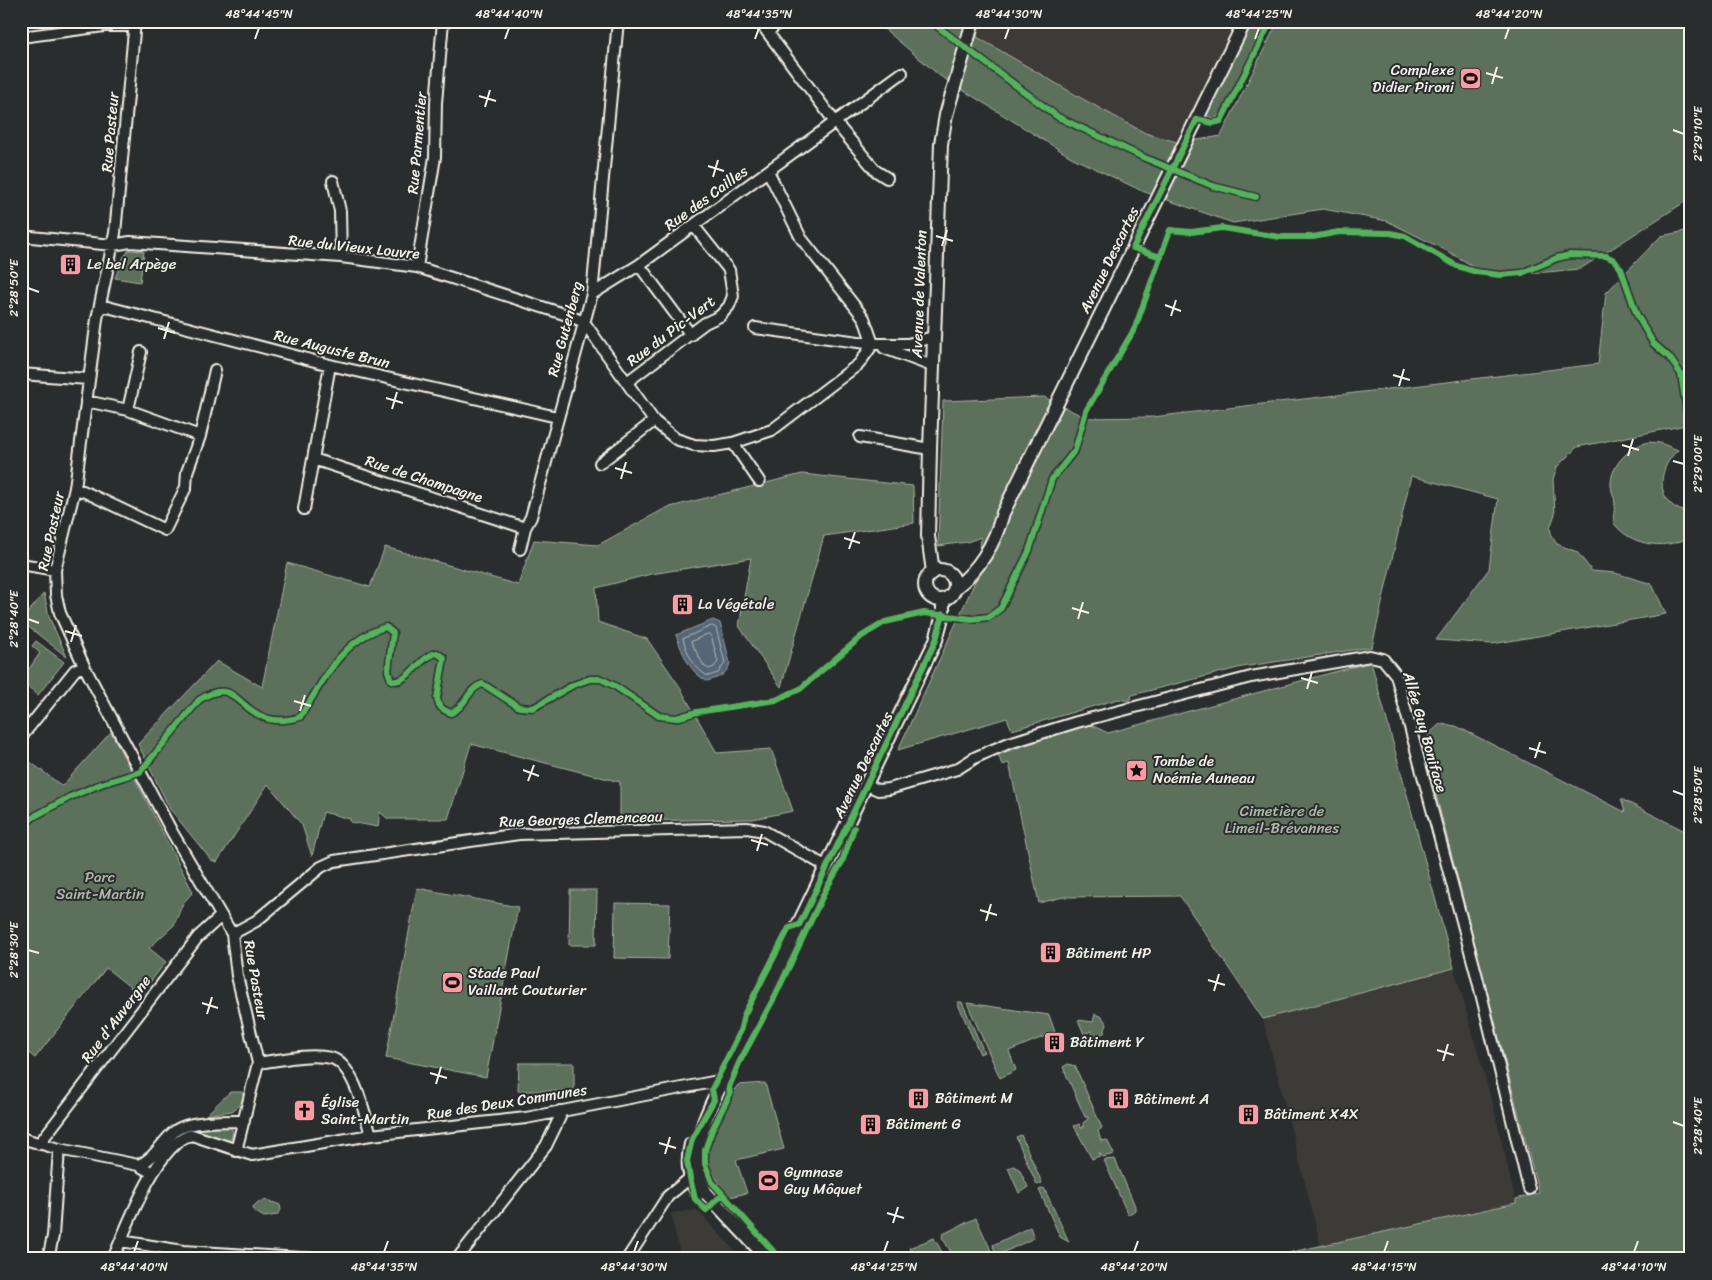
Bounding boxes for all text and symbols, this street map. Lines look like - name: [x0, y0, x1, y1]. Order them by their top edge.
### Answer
- text: 48°44'45"N: [225, 3, 293, 25]
- text: 48°44'40"N: [475, 3, 544, 25]
- text: 48°44'35"N: [726, 3, 793, 25]
- text: 48°44'30"N: [976, 3, 1043, 25]
- text: 48°44'25"N: [1226, 3, 1293, 25]
- text: 48°44'20"N: [1475, 3, 1543, 25]
- place label: Complexe Didier Pironi: [1372, 57, 1455, 100]
- sports icon: Complexe Didier Pironi: [1458, 67, 1482, 91]
- street label: Rue Pasteur: [94, 90, 127, 173]
- street label: Rue Parmentier: [400, 90, 434, 195]
- text: 2°29'10"E: [1687, 105, 1709, 162]
- street label: Rue des Cailles: [659, 159, 754, 237]
- street label: Avenue Descartes: [1071, 202, 1146, 319]
- street label: Rue du Vieux Louvre: [287, 227, 421, 267]
- street label: Avenue de Valenton: [904, 230, 934, 359]
- place label: Le bel Arpège: [87, 251, 177, 277]
- building icon: Le bel Arpège: [59, 252, 83, 276]
- text: 2°28'50"E: [3, 258, 25, 317]
- street label: Rue Gutenberg: [540, 278, 590, 380]
- street label: Rue du Pic-Vert: [621, 289, 721, 373]
- street label: Rue Auguste Brun: [271, 322, 393, 376]
- text: 2°29'00"E: [1687, 434, 1709, 493]
- street label: Rue de Champagne: [362, 448, 486, 510]
- street label: Rue Pasteur: [30, 488, 72, 573]
- text: 2°28'40"E: [3, 589, 25, 648]
- place label: La Végétale: [698, 591, 775, 617]
- building icon: La Végétale: [670, 592, 694, 616]
- street label: Allée Guy Boniface: [1395, 668, 1455, 796]
- street label: Avenue Descartes: [825, 707, 900, 824]
- place label: Tombe de Noémie Auneau: [1153, 748, 1255, 791]
- place icon: Tombe de Noémie Auneau: [1125, 758, 1149, 782]
- text: 2°28'50"E: [1687, 765, 1709, 824]
- park label: Cimetière de Limeil-Brévannes: [1225, 798, 1339, 841]
- street label: Rue Georges Clemenceau: [499, 803, 663, 835]
- park label: Parc Saint-Martin: [56, 864, 144, 907]
- text: 2°28'30"E: [3, 920, 25, 978]
- street label: Rue Pasteur: [236, 938, 276, 1023]
- place label: Bâtiment HP: [1066, 940, 1151, 966]
- building icon: Bâtiment HP: [1038, 941, 1062, 965]
- place label: Stade Paul Vaillant Couturier: [468, 960, 587, 1003]
- street label: Rue d'Auvergne: [74, 969, 158, 1069]
- sports icon: Stade Paul Vaillant Couturier: [440, 970, 464, 994]
- place label: Bâtiment Y: [1070, 1029, 1146, 1055]
- building icon: Bâtiment Y: [1042, 1030, 1066, 1054]
- street label: Rue des Deux Communes: [425, 1077, 589, 1127]
- place label: Bâtiment M: [935, 1085, 1014, 1111]
- building icon: Bâtiment M: [907, 1086, 931, 1110]
- place label: Bâtiment A: [1134, 1086, 1209, 1112]
- building icon: Bâtiment A: [1106, 1087, 1130, 1111]
- place label: Église Saint-Martin: [321, 1089, 409, 1132]
- text: 2°28'40"E: [1687, 1096, 1709, 1155]
- church icon: Église Saint-Martin: [293, 1099, 317, 1123]
- place label: Bâtiment X4X: [1264, 1101, 1359, 1127]
- building icon: Bâtiment X4X: [1236, 1102, 1260, 1126]
- place label: Bâtiment G: [886, 1111, 962, 1137]
- building icon: Bâtiment G: [858, 1112, 882, 1136]
- place label: Gymnase Guy Môquet: [784, 1159, 863, 1202]
- sports icon: Gymnase Guy Môquet: [756, 1169, 780, 1193]
- text: 48°44'40"N: [100, 1256, 169, 1278]
- text: 48°44'35"N: [351, 1256, 418, 1278]
- text: 48°44'30"N: [601, 1256, 668, 1278]
- text: 48°44'25"N: [851, 1256, 918, 1278]
- text: 48°44'20"N: [1100, 1256, 1168, 1278]
- text: 48°44'15"N: [1351, 1256, 1417, 1278]
- text: 48°44'10"N: [1601, 1256, 1667, 1278]

